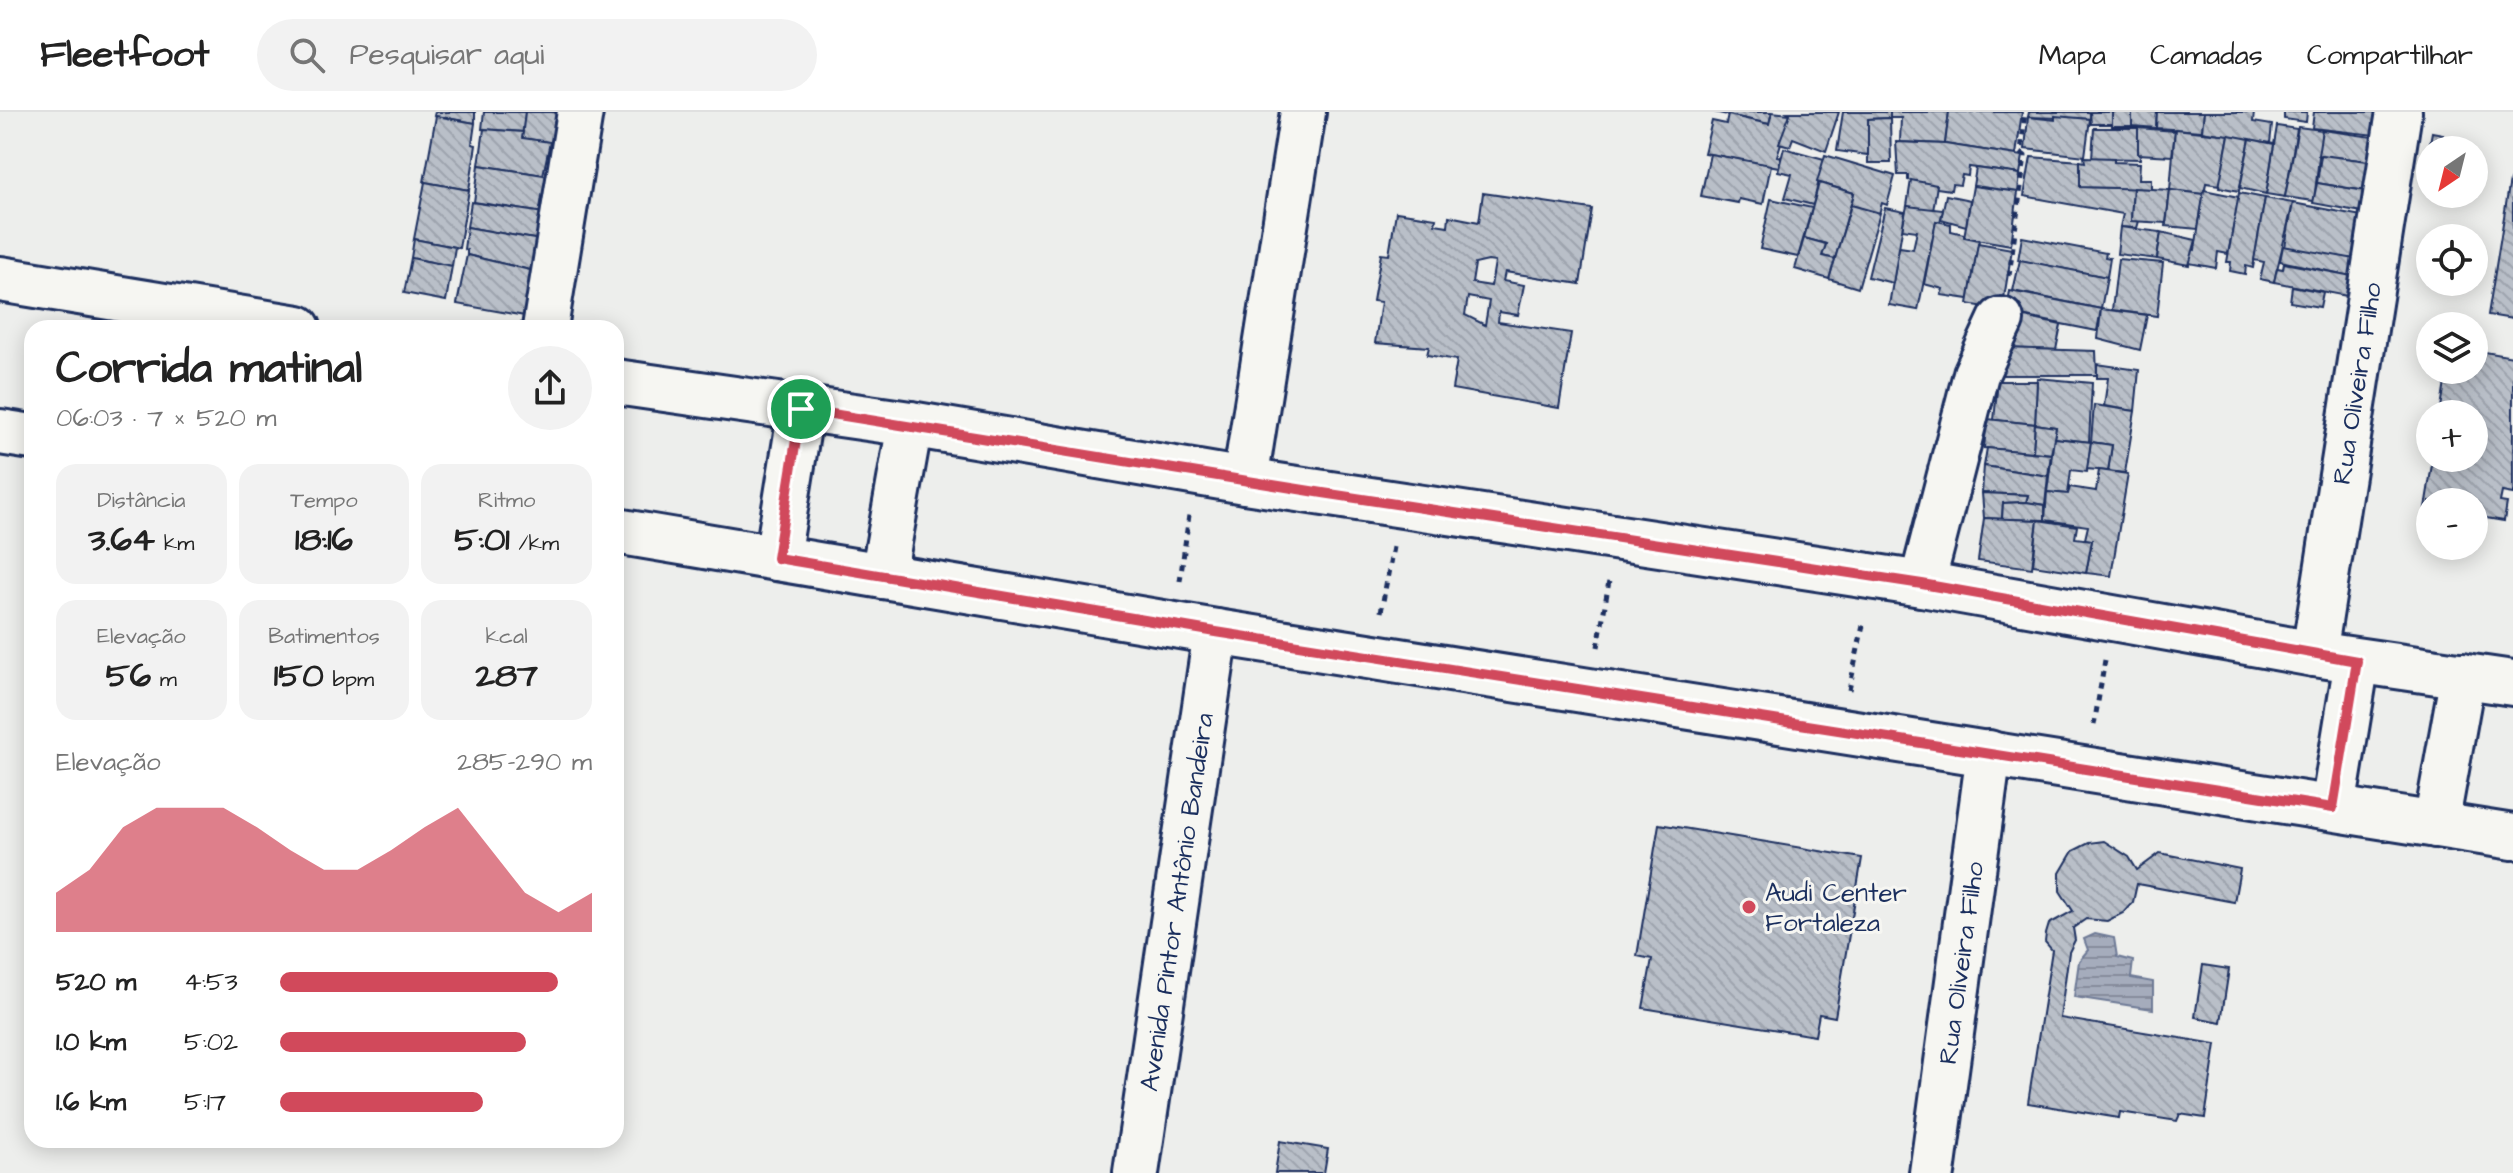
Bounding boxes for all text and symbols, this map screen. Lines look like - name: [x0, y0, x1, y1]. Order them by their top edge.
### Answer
- search box: [257, 19, 817, 91]
- text: Fleetfoot: [40, 29, 209, 81]
- icon: search: [285, 33, 329, 77]
- text: Pesquisar aqui: [349, 34, 544, 76]
- text: Mapa: [2039, 36, 2106, 75]
- text: Camadas: [2150, 36, 2263, 75]
- text: Compartilhar: [2307, 36, 2473, 75]
- north arrow: [2416, 136, 2488, 208]
- map controls: [2416, 136, 2488, 560]
- button: locate: [2416, 224, 2488, 296]
- street label: Rua Oliveira Filho: [2324, 280, 2391, 487]
- button: layers: [2416, 312, 2488, 384]
- text: Corrida matinal: [56, 339, 362, 400]
- button: share: [508, 346, 592, 430]
- pin: [767, 375, 835, 443]
- icon: arrive: [779, 387, 823, 431]
- text: 06:03 · 7 × 520 m: [56, 400, 277, 436]
- button: +: [2416, 400, 2488, 472]
- text: Distância: [97, 485, 185, 516]
- text: Tempo: [290, 485, 358, 516]
- text: Ritmo: [478, 485, 535, 516]
- button: −: [2416, 488, 2488, 560]
- text: 3.64: [88, 516, 155, 564]
- text: 18:16: [295, 516, 353, 564]
- text: 5:01: [454, 516, 510, 564]
- text: km: [155, 528, 194, 559]
- text: /km: [510, 528, 559, 559]
- text: Elevação: [97, 621, 186, 652]
- text: Batimentos: [268, 621, 380, 652]
- text: kcal: [486, 621, 528, 652]
- text: 56: [106, 652, 151, 700]
- text: 150: [274, 652, 324, 700]
- text: 287: [475, 652, 538, 700]
- text: m: [151, 664, 177, 695]
- text: bpm: [324, 664, 374, 695]
- street label: Avenida Pintor Antônio Bandeira: [1131, 710, 1223, 1094]
- text: Elevação: [56, 744, 161, 780]
- text: 285–290 m: [457, 744, 592, 780]
- street label: Rua Oliveira Filho: [1930, 859, 1993, 1067]
- place label: Audi Center Fortaleza: [1765, 875, 1907, 941]
- marker: Audi Center Fortaleza: [1740, 898, 1758, 916]
- text: 520 m: [56, 964, 136, 1000]
- text: 4:53: [184, 964, 238, 1000]
- text: 1.0 km: [56, 1024, 126, 1060]
- text: 5:02: [184, 1024, 238, 1060]
- text: 1.6 km: [56, 1084, 126, 1120]
- text: 5:17: [184, 1084, 226, 1120]

